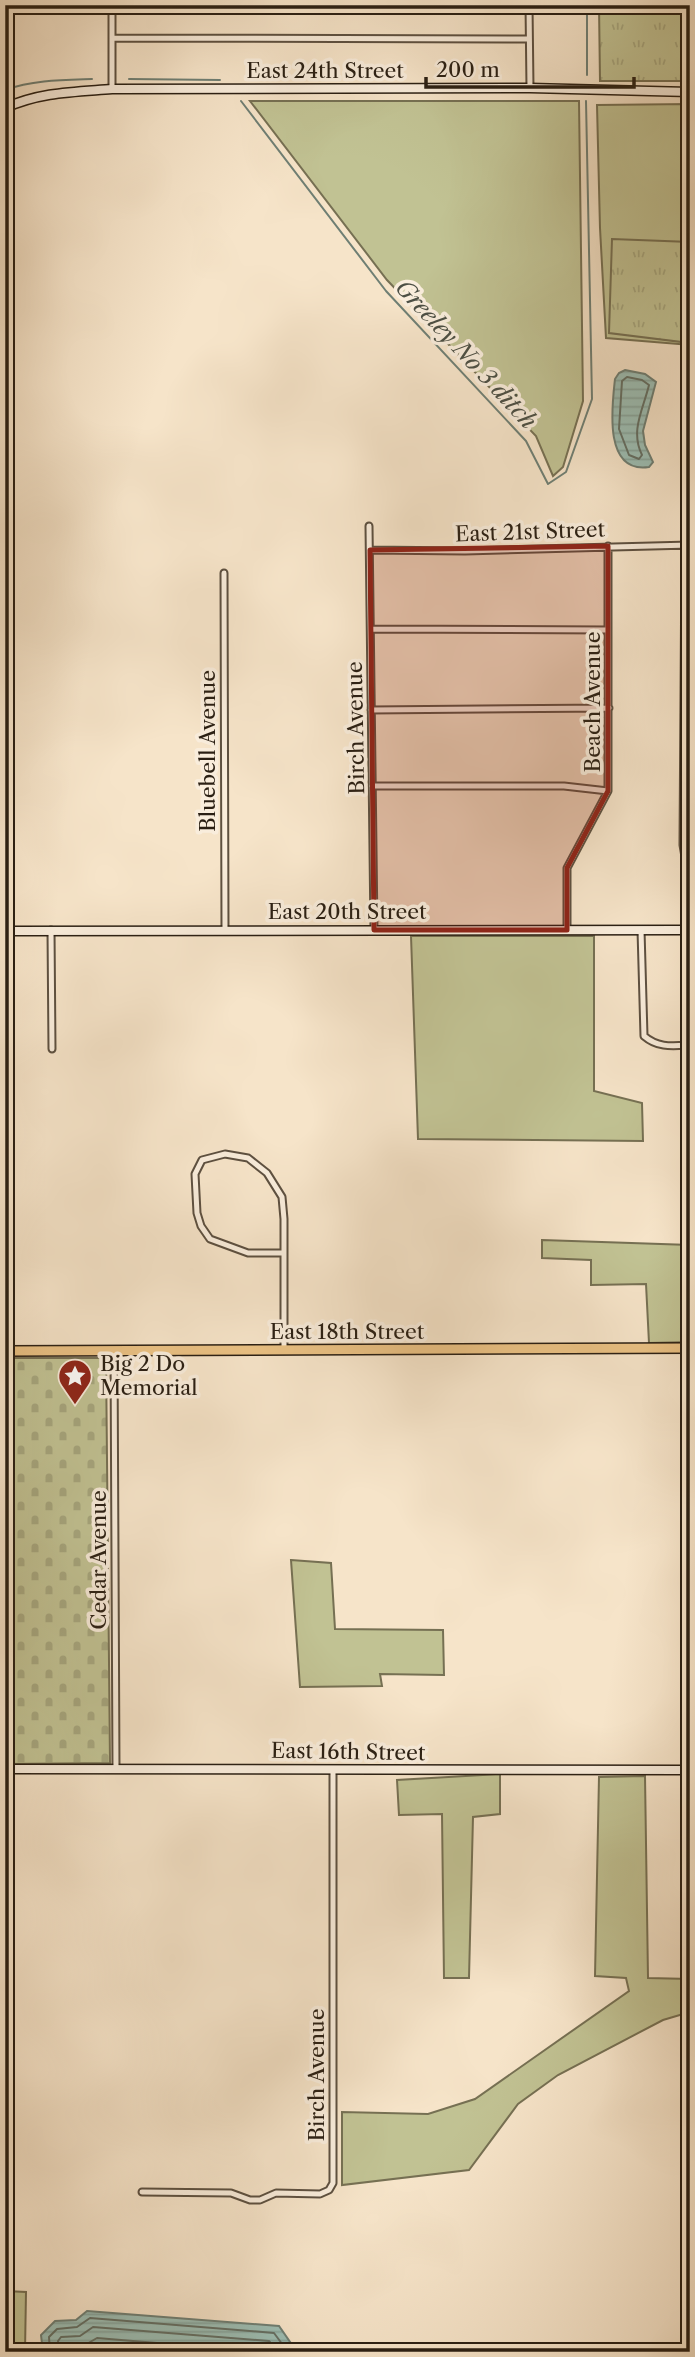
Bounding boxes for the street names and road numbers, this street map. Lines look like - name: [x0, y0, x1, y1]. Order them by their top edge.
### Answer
- street label: East 24th Street: [246, 58, 404, 83]
- street label: East 21st Street: [455, 516, 606, 547]
- street label: Beach Avenue: [580, 631, 605, 773]
- street label: Birch Avenue: [342, 661, 369, 795]
- street label: Bluebell Avenue: [195, 670, 220, 832]
- street label: East 20th Street: [268, 899, 427, 924]
- street label: East 18th Street: [270, 1319, 425, 1344]
- street label: Cedar Avenue: [86, 1490, 111, 1630]
- street label: East 16th Street: [271, 1738, 426, 1765]
- street label: Birch Avenue: [304, 2008, 329, 2142]

